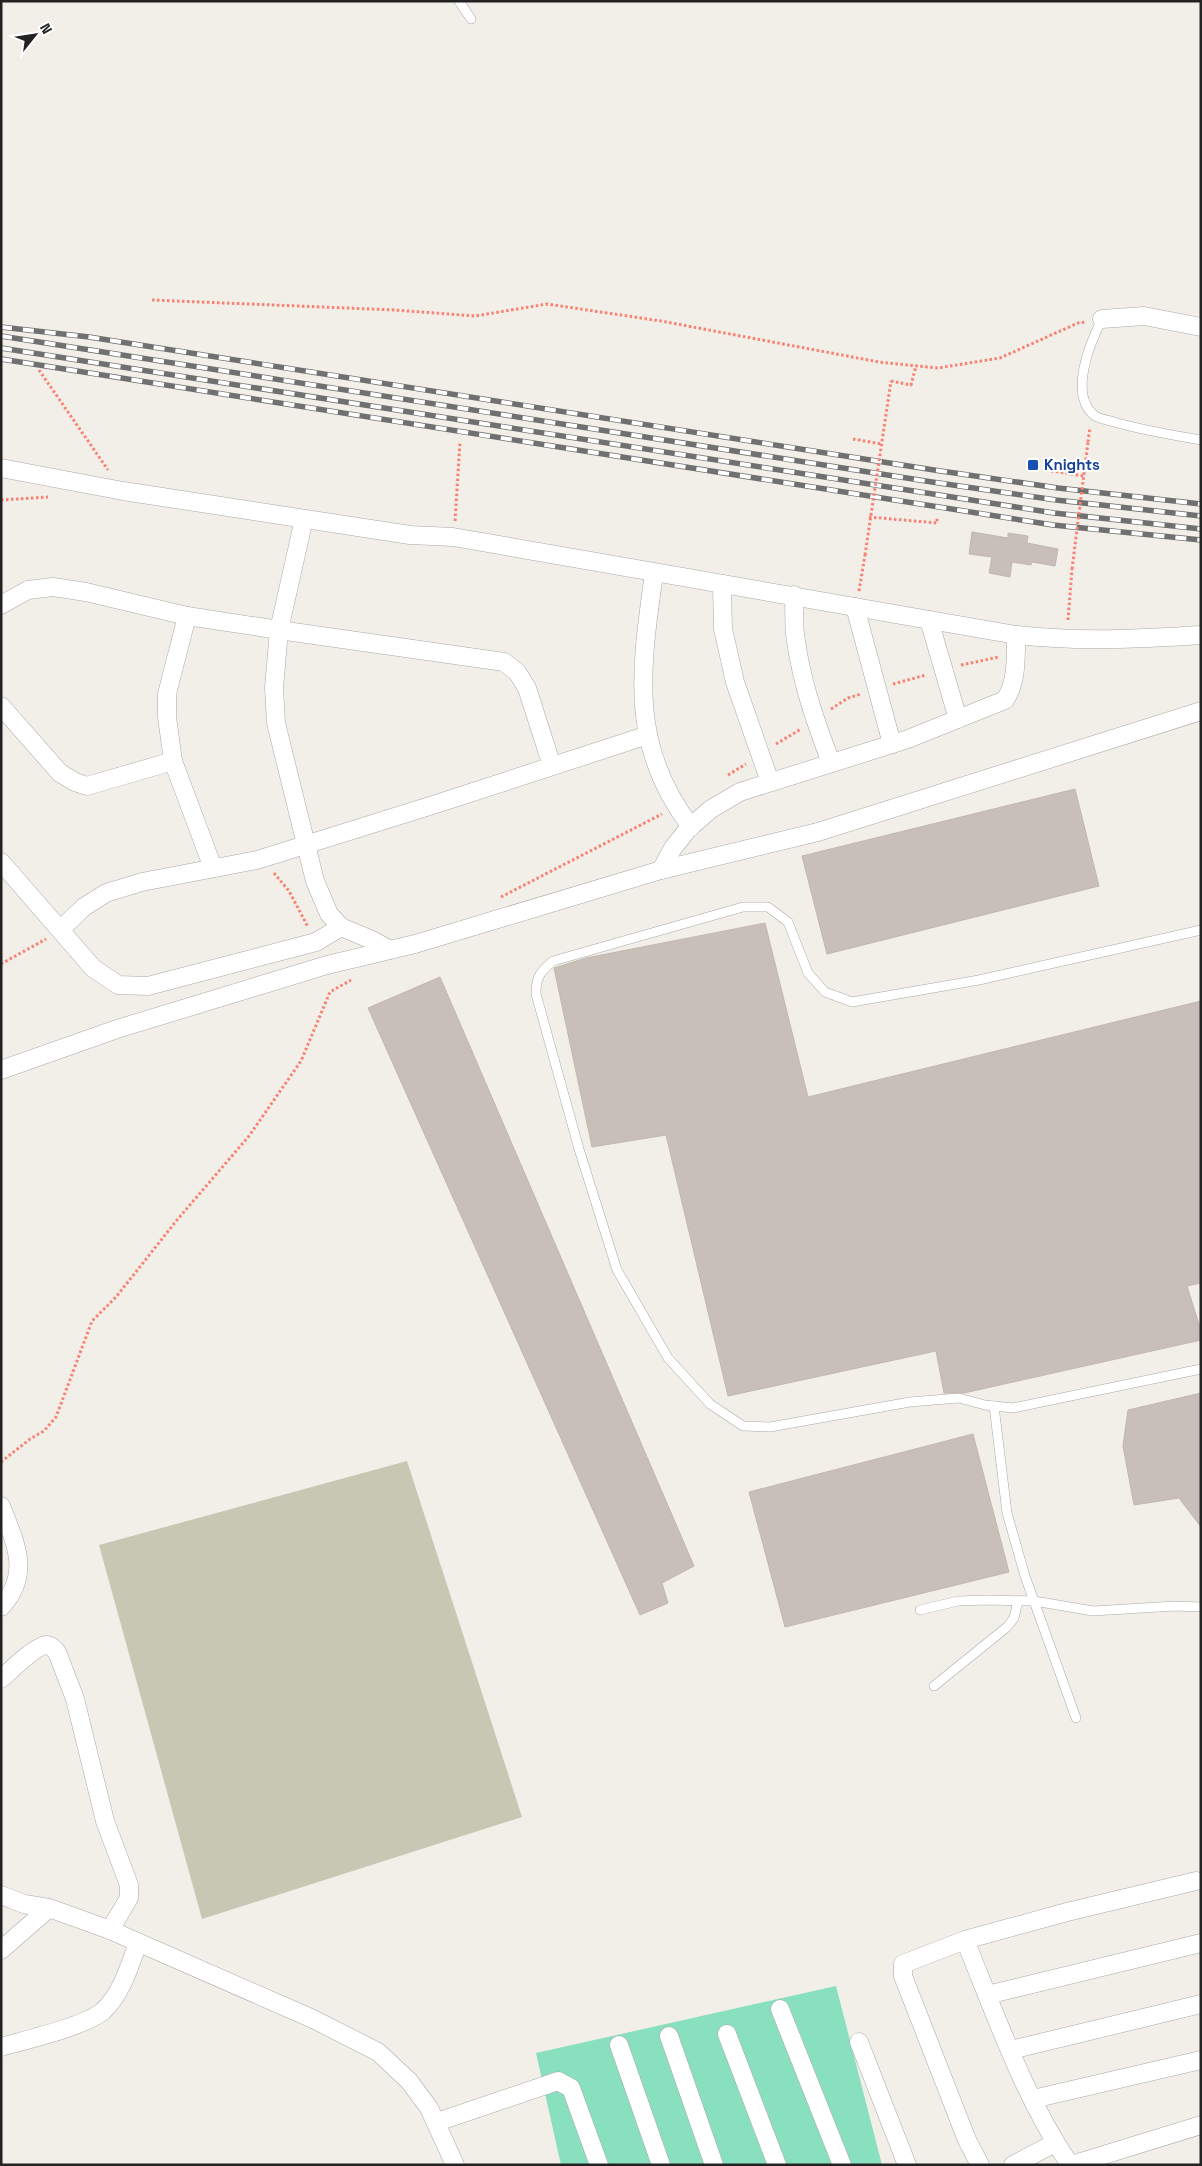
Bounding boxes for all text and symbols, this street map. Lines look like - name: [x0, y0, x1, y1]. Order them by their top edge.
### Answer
- north arrow: [10, 10, 60, 60]
- text: N: [36, 20, 56, 37]
- place label: Knights: [1044, 455, 1100, 474]
- marker: Knights: [1026, 458, 1040, 472]

